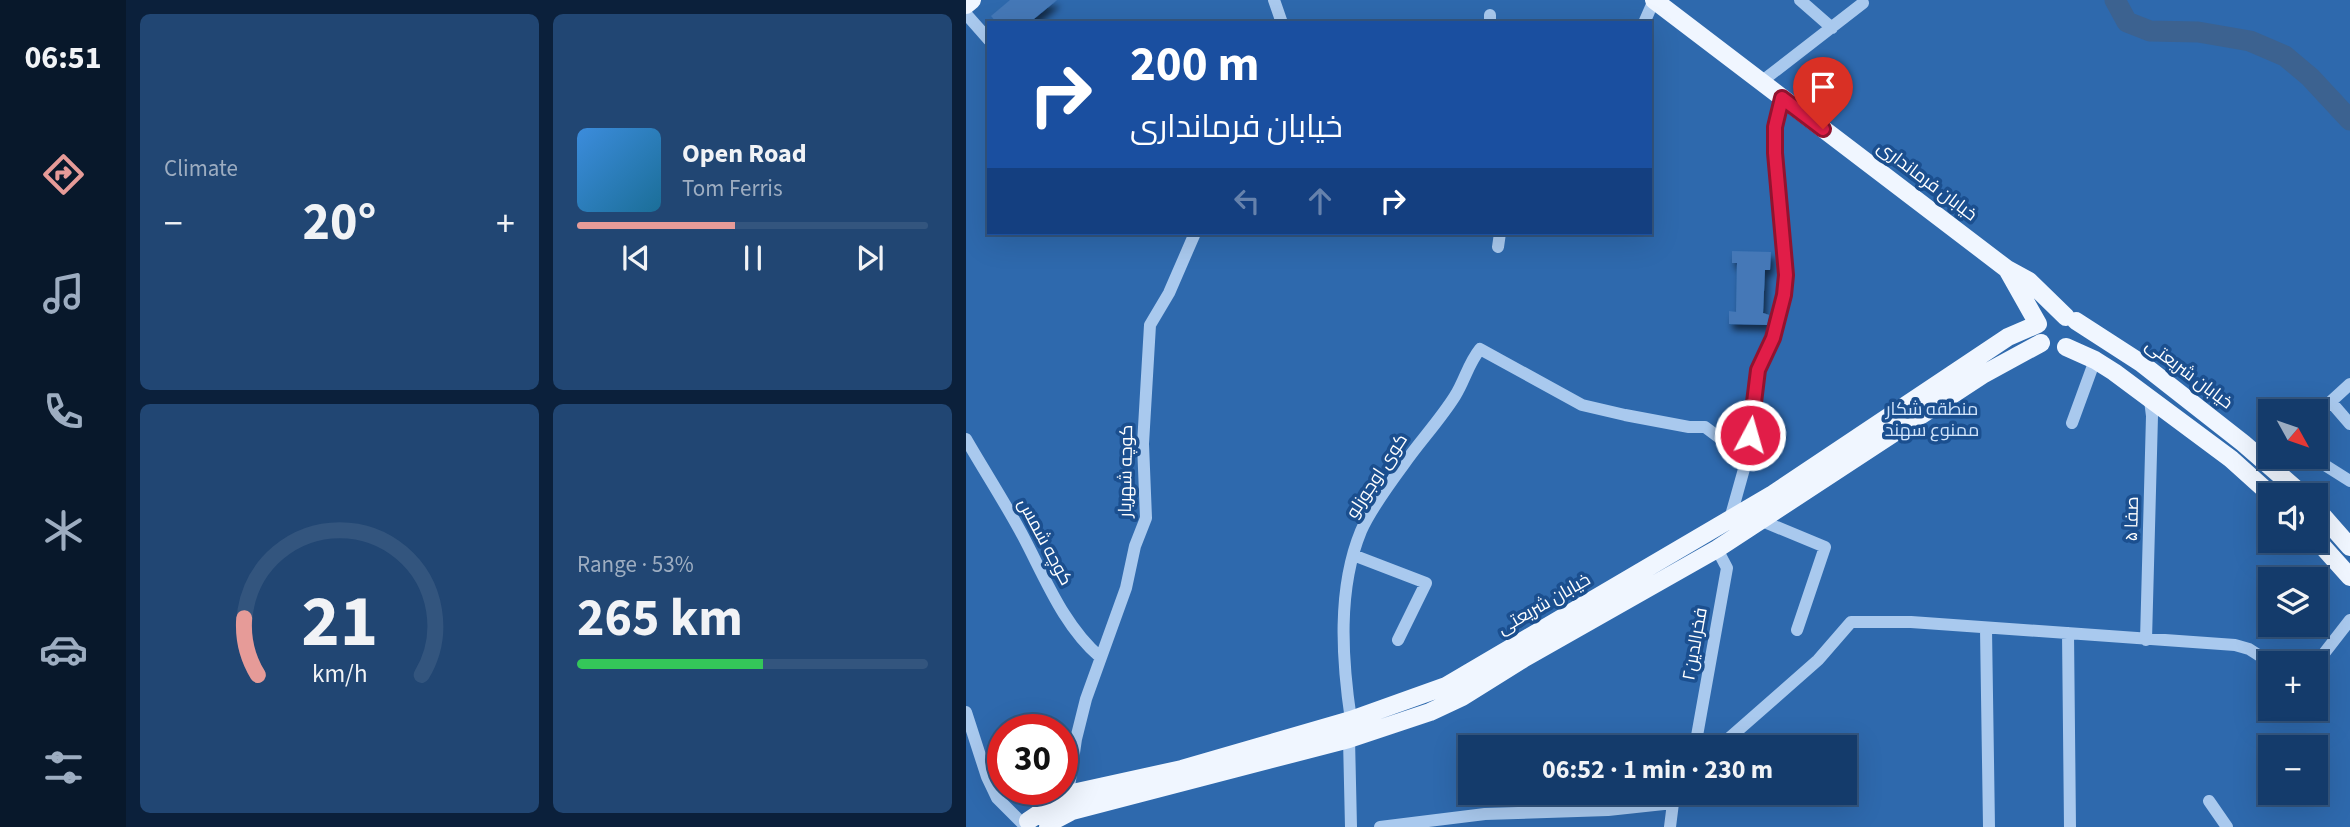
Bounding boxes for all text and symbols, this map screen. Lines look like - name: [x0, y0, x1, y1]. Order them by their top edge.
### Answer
- text: 200 m: [1130, 30, 1259, 100]
- text: 06:51: [24, 35, 102, 81]
- icon: right: [1015, 49, 1106, 140]
- pin: [1793, 57, 1853, 129]
- icon: arrive: [1804, 68, 1842, 106]
- text: خیابان فرمانداری: [1130, 104, 1343, 150]
- text: Open Road: [682, 135, 807, 172]
- street label: خیابان فرمانداری: [1872, 135, 1982, 227]
- icon: directions: [39, 150, 88, 199]
- text: Climate: [164, 152, 238, 185]
- text: Tom Ferris: [682, 172, 783, 205]
- icon: left: [1228, 182, 1266, 220]
- icon: ahead: [1301, 182, 1339, 220]
- icon: right: [1374, 182, 1412, 220]
- text: 20°: [303, 186, 376, 260]
- text: −: [164, 197, 183, 251]
- text: +: [496, 197, 515, 251]
- icon: previous: [617, 239, 655, 277]
- icon: pause: [734, 239, 772, 277]
- icon: next: [851, 239, 889, 277]
- icon: music: [39, 269, 88, 318]
- street label: خیابان شریعتی: [2140, 333, 2238, 415]
- icon: phone: [39, 387, 88, 436]
- park label: منطقه شکار ممنوع سهند: [1885, 397, 1979, 443]
- position arrow: [1713, 398, 1787, 472]
- north arrow: [2258, 399, 2328, 469]
- map controls: [2258, 399, 2328, 805]
- street label: کوچه شهریار: [1113, 424, 1139, 519]
- street label: کوی اوجوزلو: [1340, 429, 1414, 523]
- button: sound: [2258, 483, 2328, 553]
- street label: کوچه شمس: [1012, 494, 1078, 590]
- street label: صفا ۵: [2119, 496, 2145, 542]
- icon: climate: [39, 506, 88, 555]
- text: Range · 53%: [577, 548, 694, 581]
- street label: خیابان شریعتی: [1493, 567, 1595, 641]
- button: layers: [2258, 567, 2328, 637]
- text: 21: [301, 570, 378, 674]
- text: 265 km: [577, 582, 743, 656]
- street label: فخرالدین۲: [1676, 606, 1714, 682]
- icon: car: [39, 625, 88, 674]
- button: +: [2258, 651, 2328, 721]
- text: km/h: [312, 655, 367, 691]
- speed limit sign: 30: [987, 714, 1078, 805]
- button: −: [2258, 735, 2328, 805]
- icon: filters: [39, 743, 88, 792]
- text: 06:52 · 1 min · 230 m: [1542, 751, 1773, 788]

